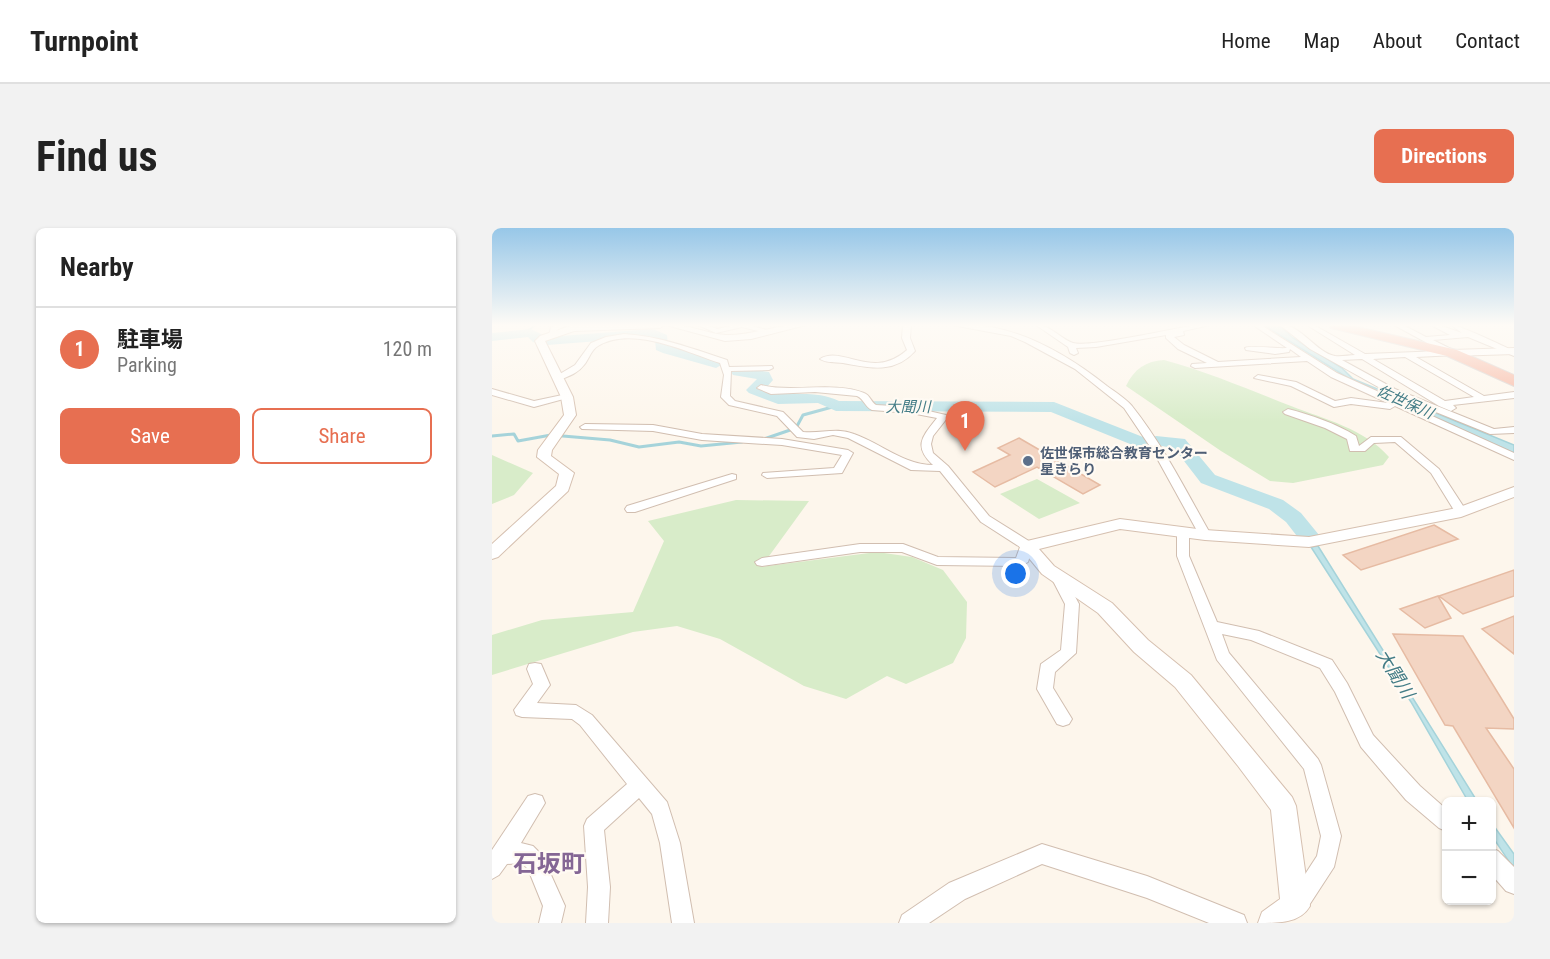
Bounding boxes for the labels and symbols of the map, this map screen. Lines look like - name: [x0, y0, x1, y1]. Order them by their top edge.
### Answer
- water label: 佐世保川: [1374, 382, 1438, 423]
- water label: 大聞川: [885, 398, 932, 416]
- pin: 1: [946, 402, 984, 451]
- place label: 佐世保市総合教育センター 星きらり: [1040, 445, 1208, 477]
- marker: 佐世保市総合教育センター 星きらり: [1021, 454, 1035, 468]
- your location: [1001, 559, 1030, 588]
- water label: 大聞川: [1372, 645, 1420, 704]
- district label: 石坂町: [513, 850, 585, 878]

